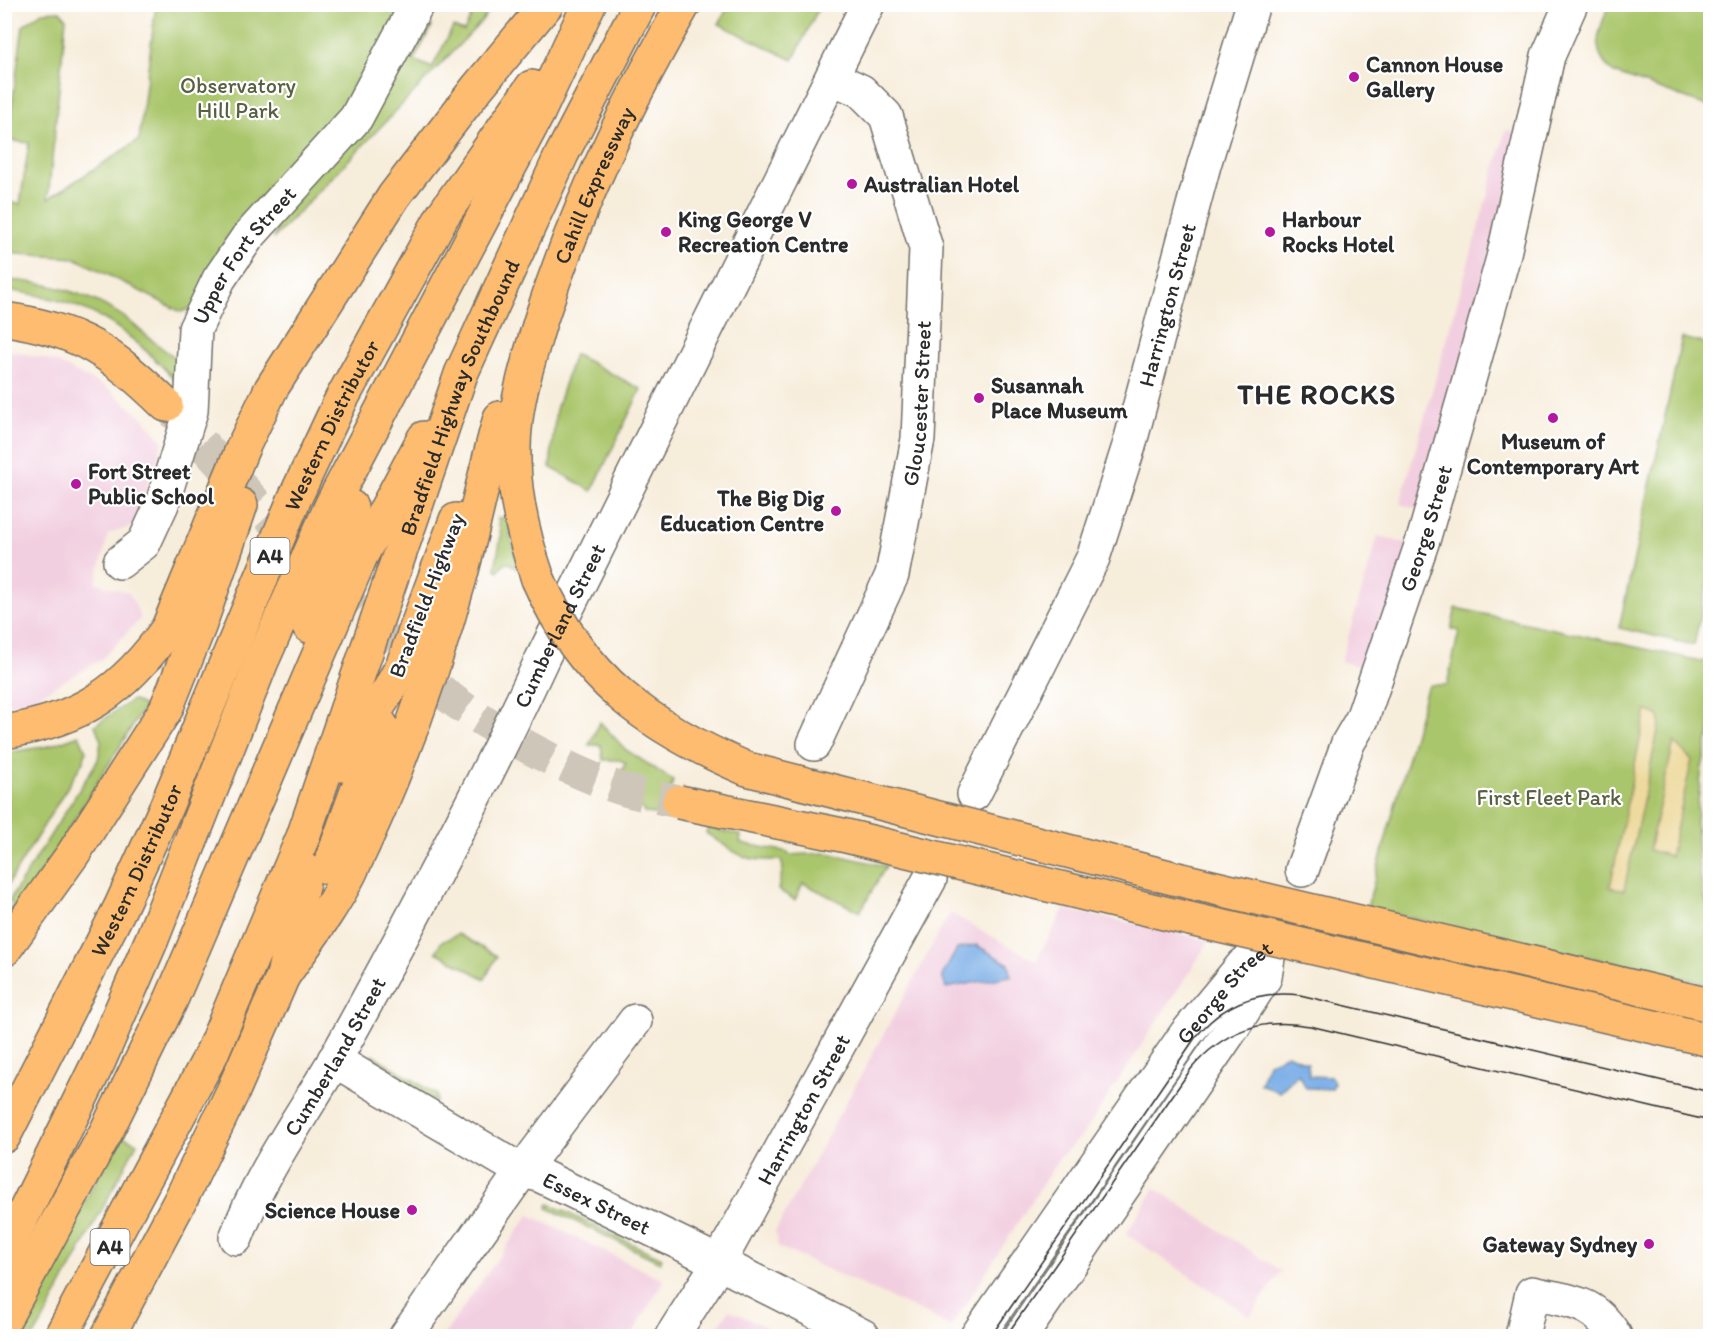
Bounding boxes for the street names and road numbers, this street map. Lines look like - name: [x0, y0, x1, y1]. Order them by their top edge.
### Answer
- street label: Cahill Expressway: [548, 102, 641, 268]
- street label: Upper Fort Street: [186, 180, 302, 329]
- street label: Harrington Street: [1132, 220, 1202, 390]
- street label: Bradfield Highway Southbound: [394, 255, 526, 539]
- street label: Gloucester Street: [896, 320, 937, 488]
- street label: Western Distributor: [278, 335, 386, 515]
- street label: George Street: [1393, 462, 1458, 595]
- street label: Bradfield Highway: [383, 508, 471, 681]
- road number: A4: [250, 538, 290, 574]
- street label: Cumberland Street: [508, 539, 611, 712]
- street label: Western Distributor: [85, 780, 188, 961]
- street label: George Street: [1170, 935, 1278, 1049]
- street label: Cumberland Street: [278, 972, 392, 1141]
- street label: Harrington Street: [751, 1029, 856, 1190]
- street label: Essex Street: [538, 1166, 655, 1241]
- road number: A4: [90, 1229, 130, 1265]

